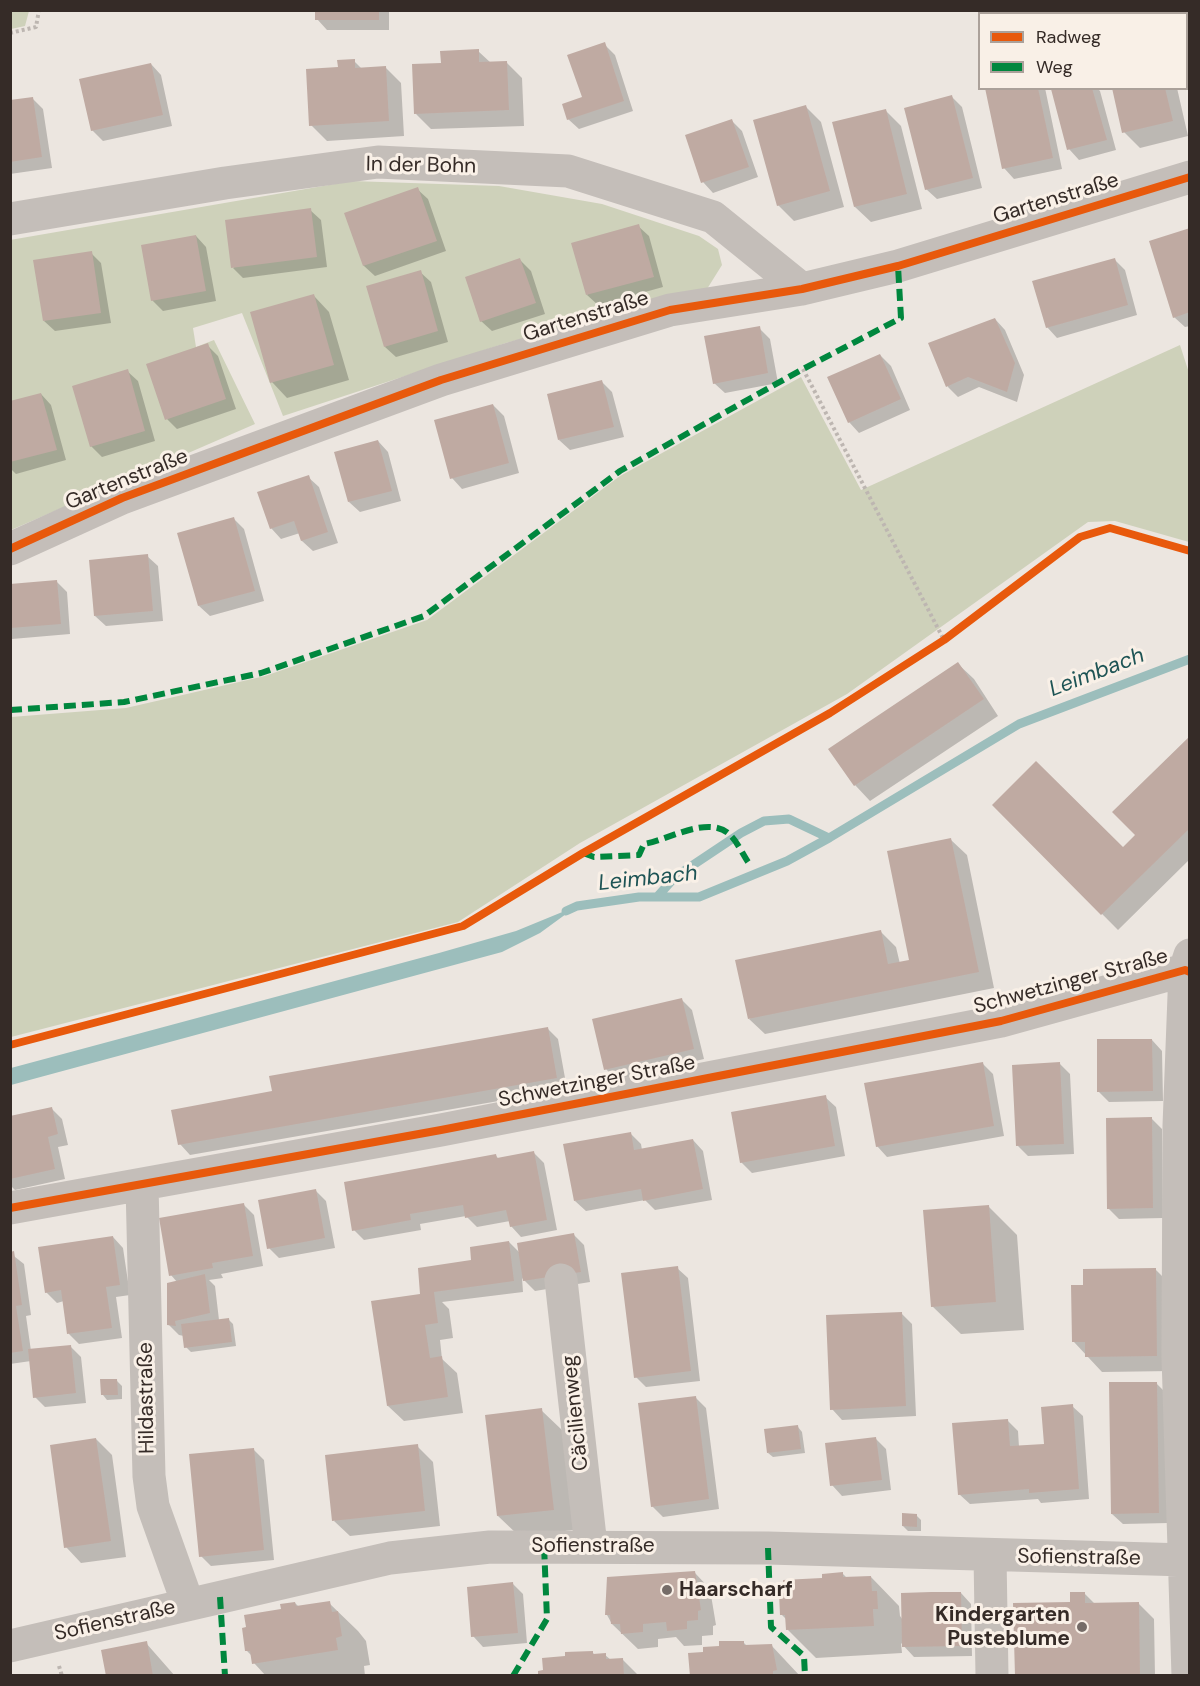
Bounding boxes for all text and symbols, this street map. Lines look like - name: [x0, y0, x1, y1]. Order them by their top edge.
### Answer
- legend: [978, 12, 1188, 90]
- text: Radweg: [1036, 25, 1101, 49]
- text: Weg: [1036, 55, 1073, 79]
- street label: In der Bohn: [366, 152, 476, 180]
- street label: Gartenstraße: [990, 168, 1122, 230]
- street label: Gartenstraße: [520, 286, 652, 348]
- street label: Gartenstraße: [62, 444, 192, 516]
- water label: Leimbach: [1046, 643, 1148, 703]
- water label: Leimbach: [597, 861, 699, 897]
- street label: Schwetzinger Straße: [971, 944, 1171, 1020]
- street label: Schwetzinger Straße: [496, 1051, 698, 1113]
- street label: Hildastraße: [133, 1342, 161, 1454]
- street label: Cäcilienweg: [557, 1354, 595, 1472]
- street label: Sofienstraße: [531, 1533, 655, 1559]
- street label: Sofienstraße: [1017, 1544, 1141, 1572]
- place label: Haarscharf: [679, 1577, 793, 1603]
- marker: Haarscharf: [660, 1583, 674, 1597]
- street label: Sofienstraße: [52, 1595, 178, 1647]
- place label: Kindergarten Pusteblume: [935, 1602, 1070, 1652]
- marker: Kindergarten Pusteblume: [1075, 1620, 1089, 1634]

